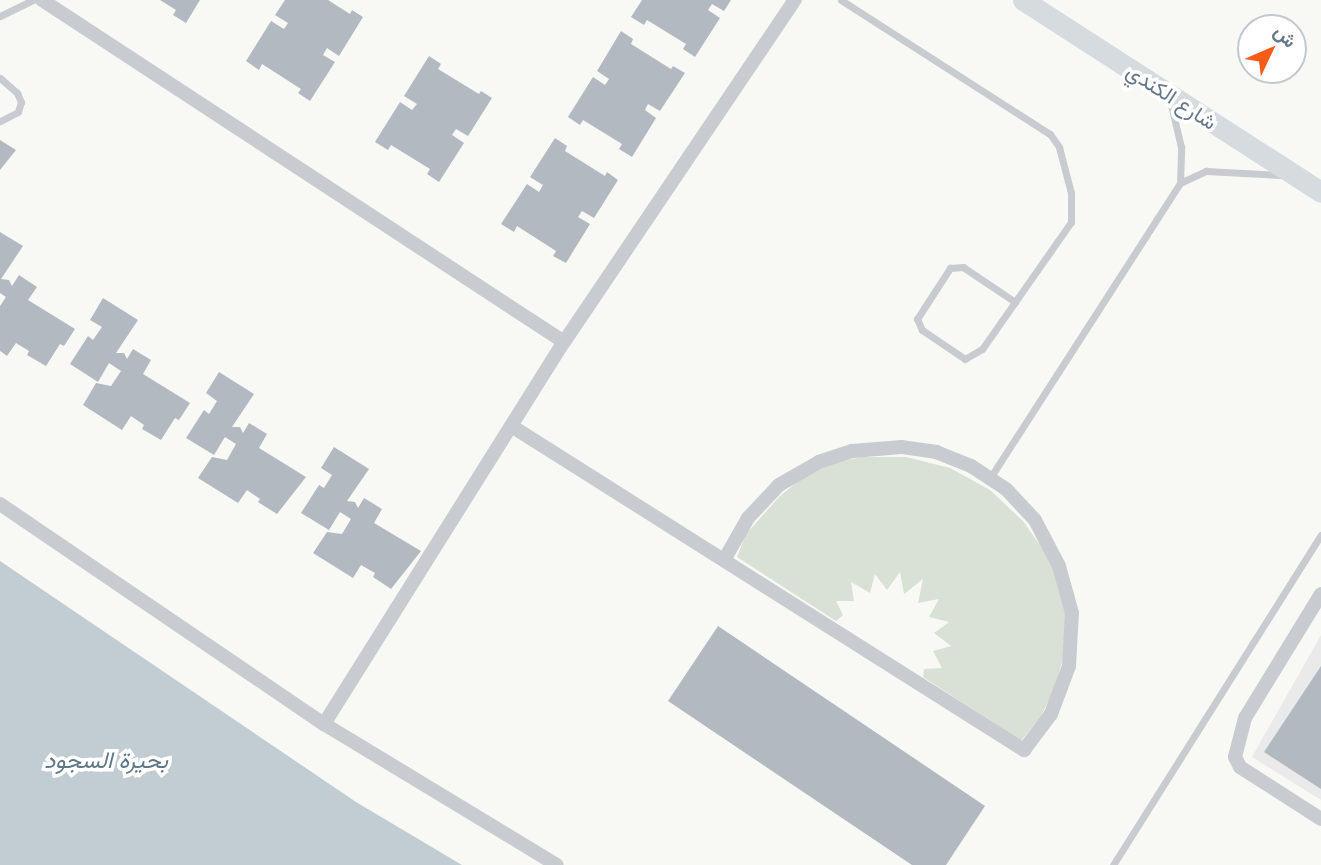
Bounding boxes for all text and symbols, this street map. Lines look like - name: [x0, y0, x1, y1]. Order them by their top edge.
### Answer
- north arrow: [1237, 14, 1307, 84]
- text: ش: [1268, 19, 1303, 53]
- street label: شارع الكندي: [1122, 58, 1222, 134]
- water label: بحيرة السجود: [44, 745, 168, 773]

